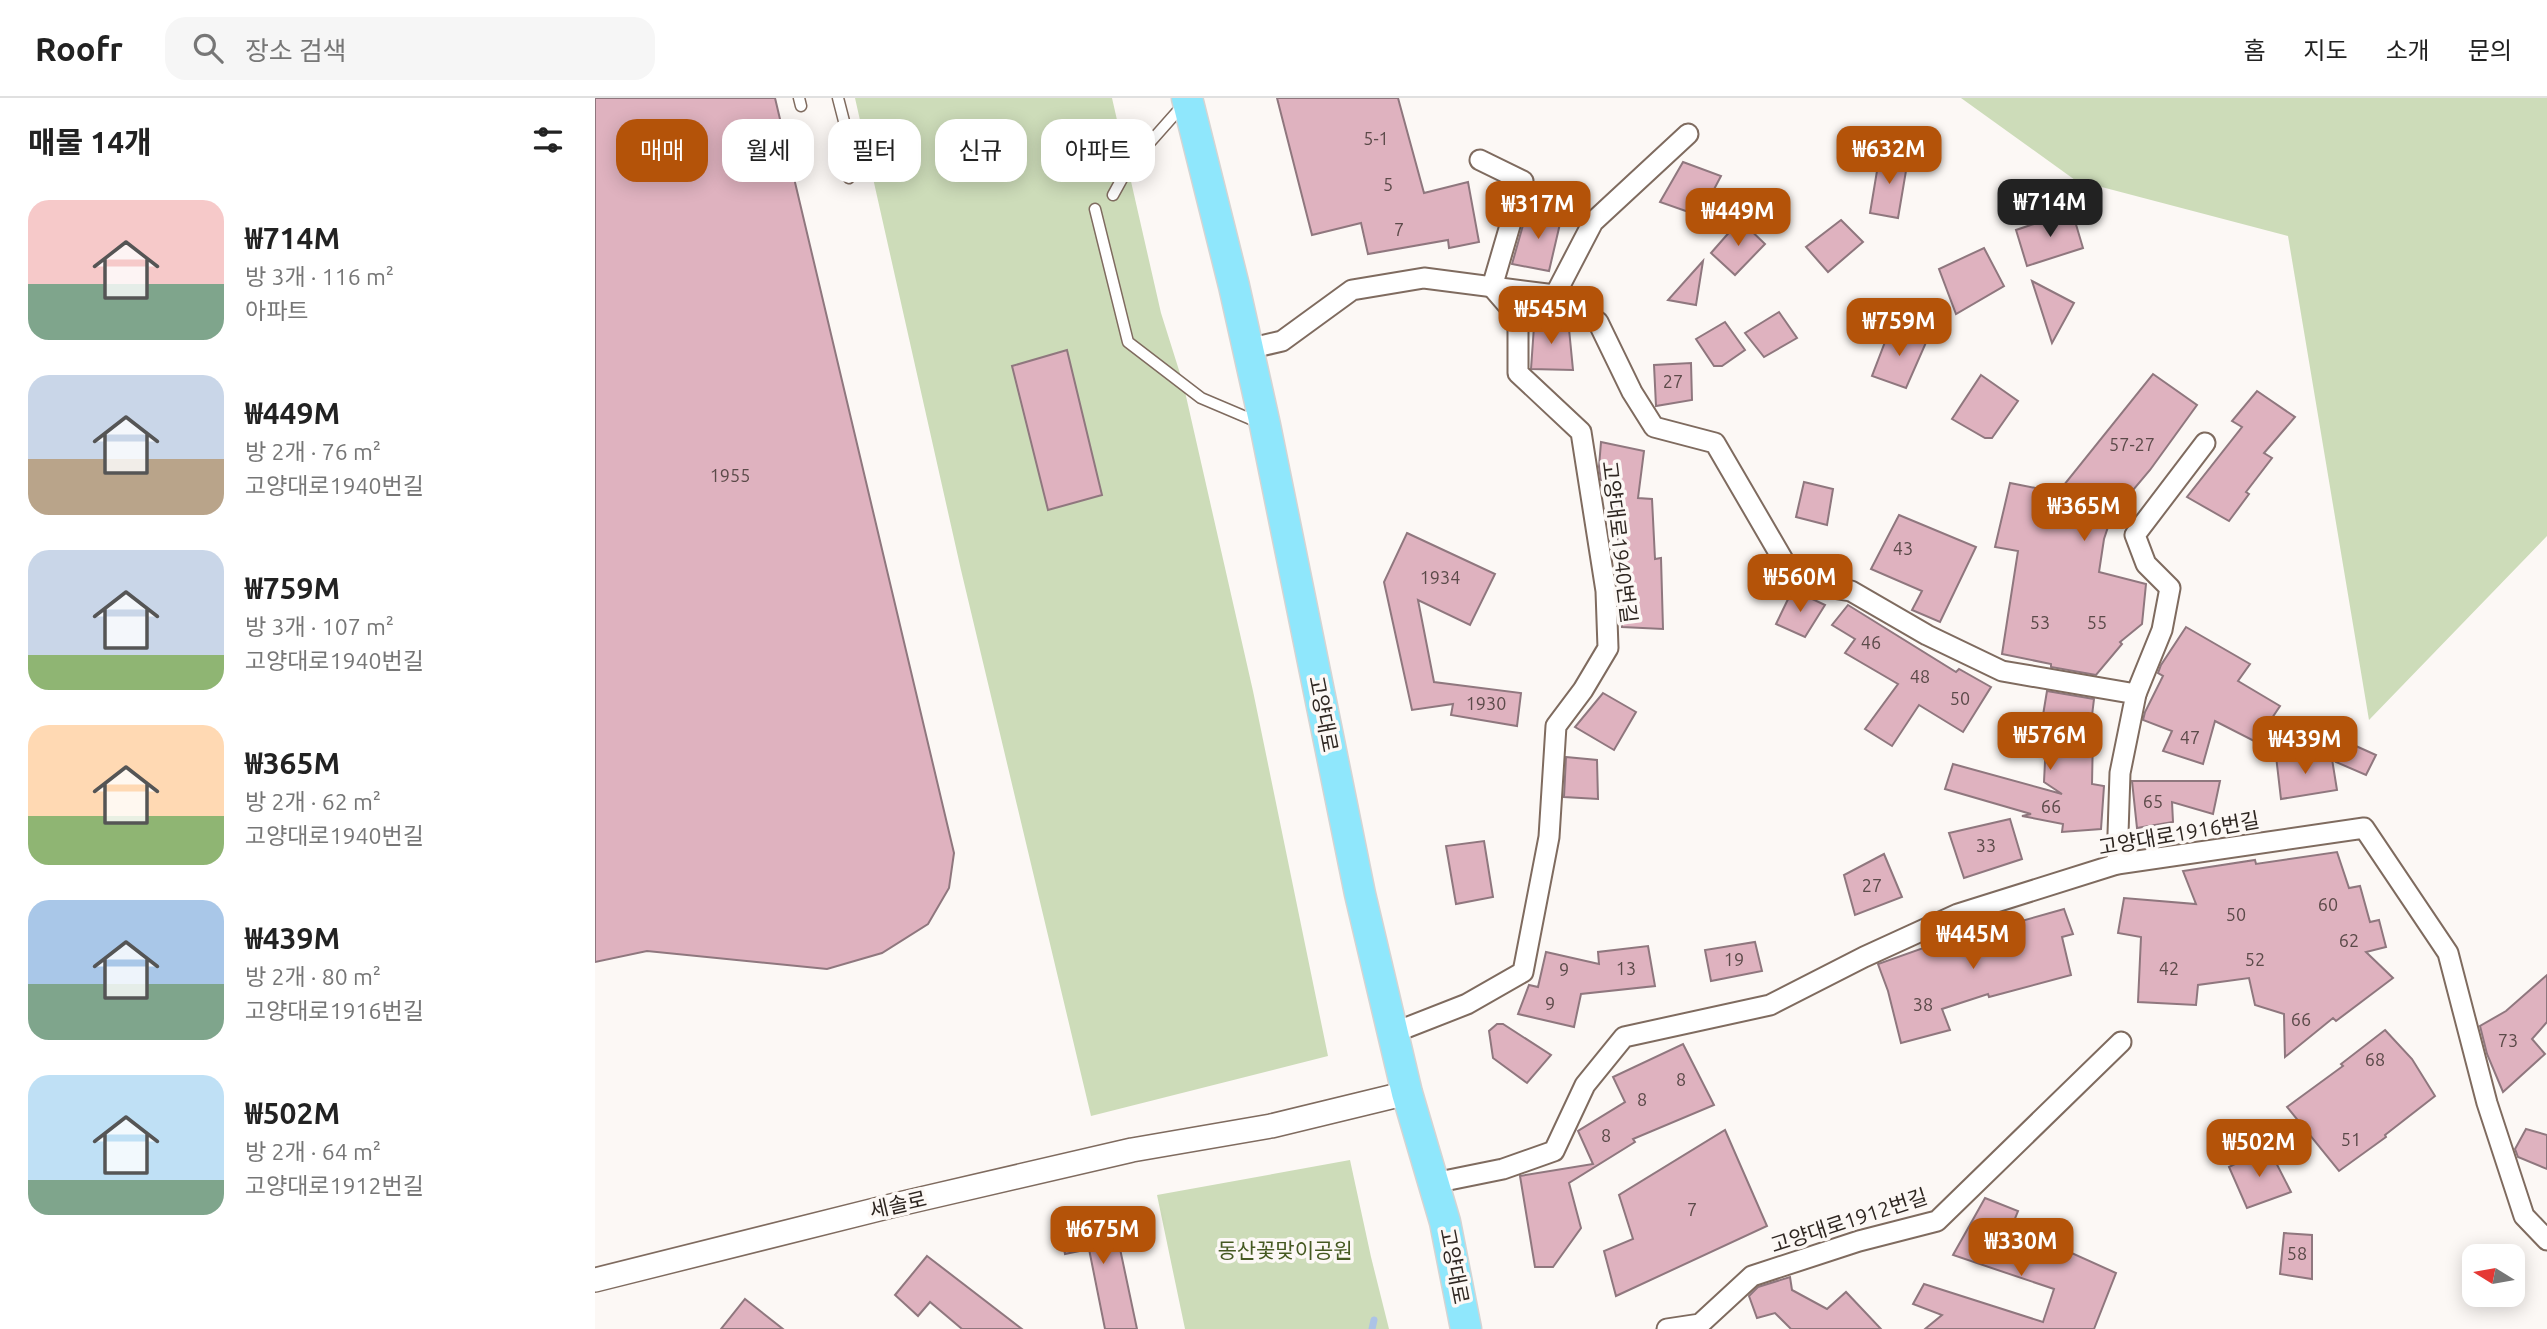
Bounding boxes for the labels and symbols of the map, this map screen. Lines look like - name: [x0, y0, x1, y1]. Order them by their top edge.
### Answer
- pin: ₩632M: [1840, 126, 1938, 186]
- house number: 5-1: [1363, 128, 1389, 148]
- house number: 5: [1383, 174, 1393, 194]
- pin: ₩714M: [2001, 180, 2099, 239]
- pin: ₩317M: [1489, 181, 1587, 241]
- pin: ₩449M: [1689, 188, 1787, 248]
- house number: 7: [1394, 219, 1404, 239]
- pin: ₩545M: [1502, 286, 1600, 346]
- pin: ₩759M: [1850, 299, 1948, 358]
- house number: 27: [1663, 371, 1683, 391]
- house number: 57-27: [2109, 434, 2155, 454]
- street label: 고양대로1940번길: [1598, 459, 1642, 624]
- house number: 1955: [710, 465, 750, 485]
- pin: ₩365M: [2035, 484, 2133, 543]
- house number: 43: [1893, 538, 1913, 558]
- pin: ₩560M: [1751, 554, 1849, 614]
- house number: 1934: [1420, 567, 1460, 587]
- house number: 53: [2030, 612, 2050, 632]
- house number: 55: [2087, 612, 2107, 632]
- house number: 46: [1861, 632, 1881, 652]
- house number: 48: [1910, 666, 1930, 686]
- street label: 고양대로: [1305, 674, 1343, 754]
- house number: 50: [1950, 688, 1970, 708]
- house number: 1930: [1466, 693, 1506, 713]
- pin: ₩576M: [2001, 712, 2099, 772]
- pin: ₩439M: [2256, 716, 2354, 776]
- house number: 47: [2180, 727, 2200, 747]
- house number: 65: [2143, 791, 2163, 811]
- house number: 66: [2041, 796, 2061, 816]
- street label: 고양대로1916번길: [2096, 807, 2261, 859]
- house number: 33: [1976, 835, 1996, 855]
- house number: 27: [1862, 875, 1882, 895]
- house number: 60: [2318, 894, 2338, 914]
- house number: 50: [2226, 904, 2246, 924]
- pin: ₩445M: [1924, 912, 2022, 971]
- house number: 62: [2339, 930, 2359, 950]
- house number: 19: [1724, 949, 1744, 969]
- house number: 52: [2245, 949, 2265, 969]
- house number: 13: [1616, 958, 1636, 978]
- house number: 42: [2159, 958, 2179, 978]
- house number: 9: [1559, 959, 1569, 979]
- house number: 9: [1545, 993, 1555, 1013]
- house number: 38: [1913, 994, 1933, 1014]
- house number: 66: [2291, 1009, 2311, 1029]
- house number: 73: [2498, 1030, 2518, 1050]
- house number: 68: [2365, 1049, 2385, 1069]
- house number: 8: [1676, 1069, 1686, 1089]
- house number: 8: [1637, 1089, 1647, 1109]
- pin: ₩502M: [2210, 1119, 2308, 1179]
- house number: 8: [1601, 1125, 1611, 1145]
- house number: 51: [2341, 1129, 2361, 1149]
- street label: 고양대로1912번길: [1767, 1183, 1930, 1257]
- street label: 세솔로: [867, 1186, 929, 1222]
- house number: 7: [1687, 1199, 1697, 1219]
- pin: ₩675M: [1054, 1206, 1152, 1266]
- pin: ₩330M: [1972, 1218, 2070, 1278]
- street label: 고양대로: [1436, 1226, 1474, 1306]
- park label: 동산꽃맞이공원: [1217, 1238, 1353, 1262]
- house number: 58: [2287, 1243, 2307, 1263]
- north arrow: [2462, 1244, 2525, 1307]

